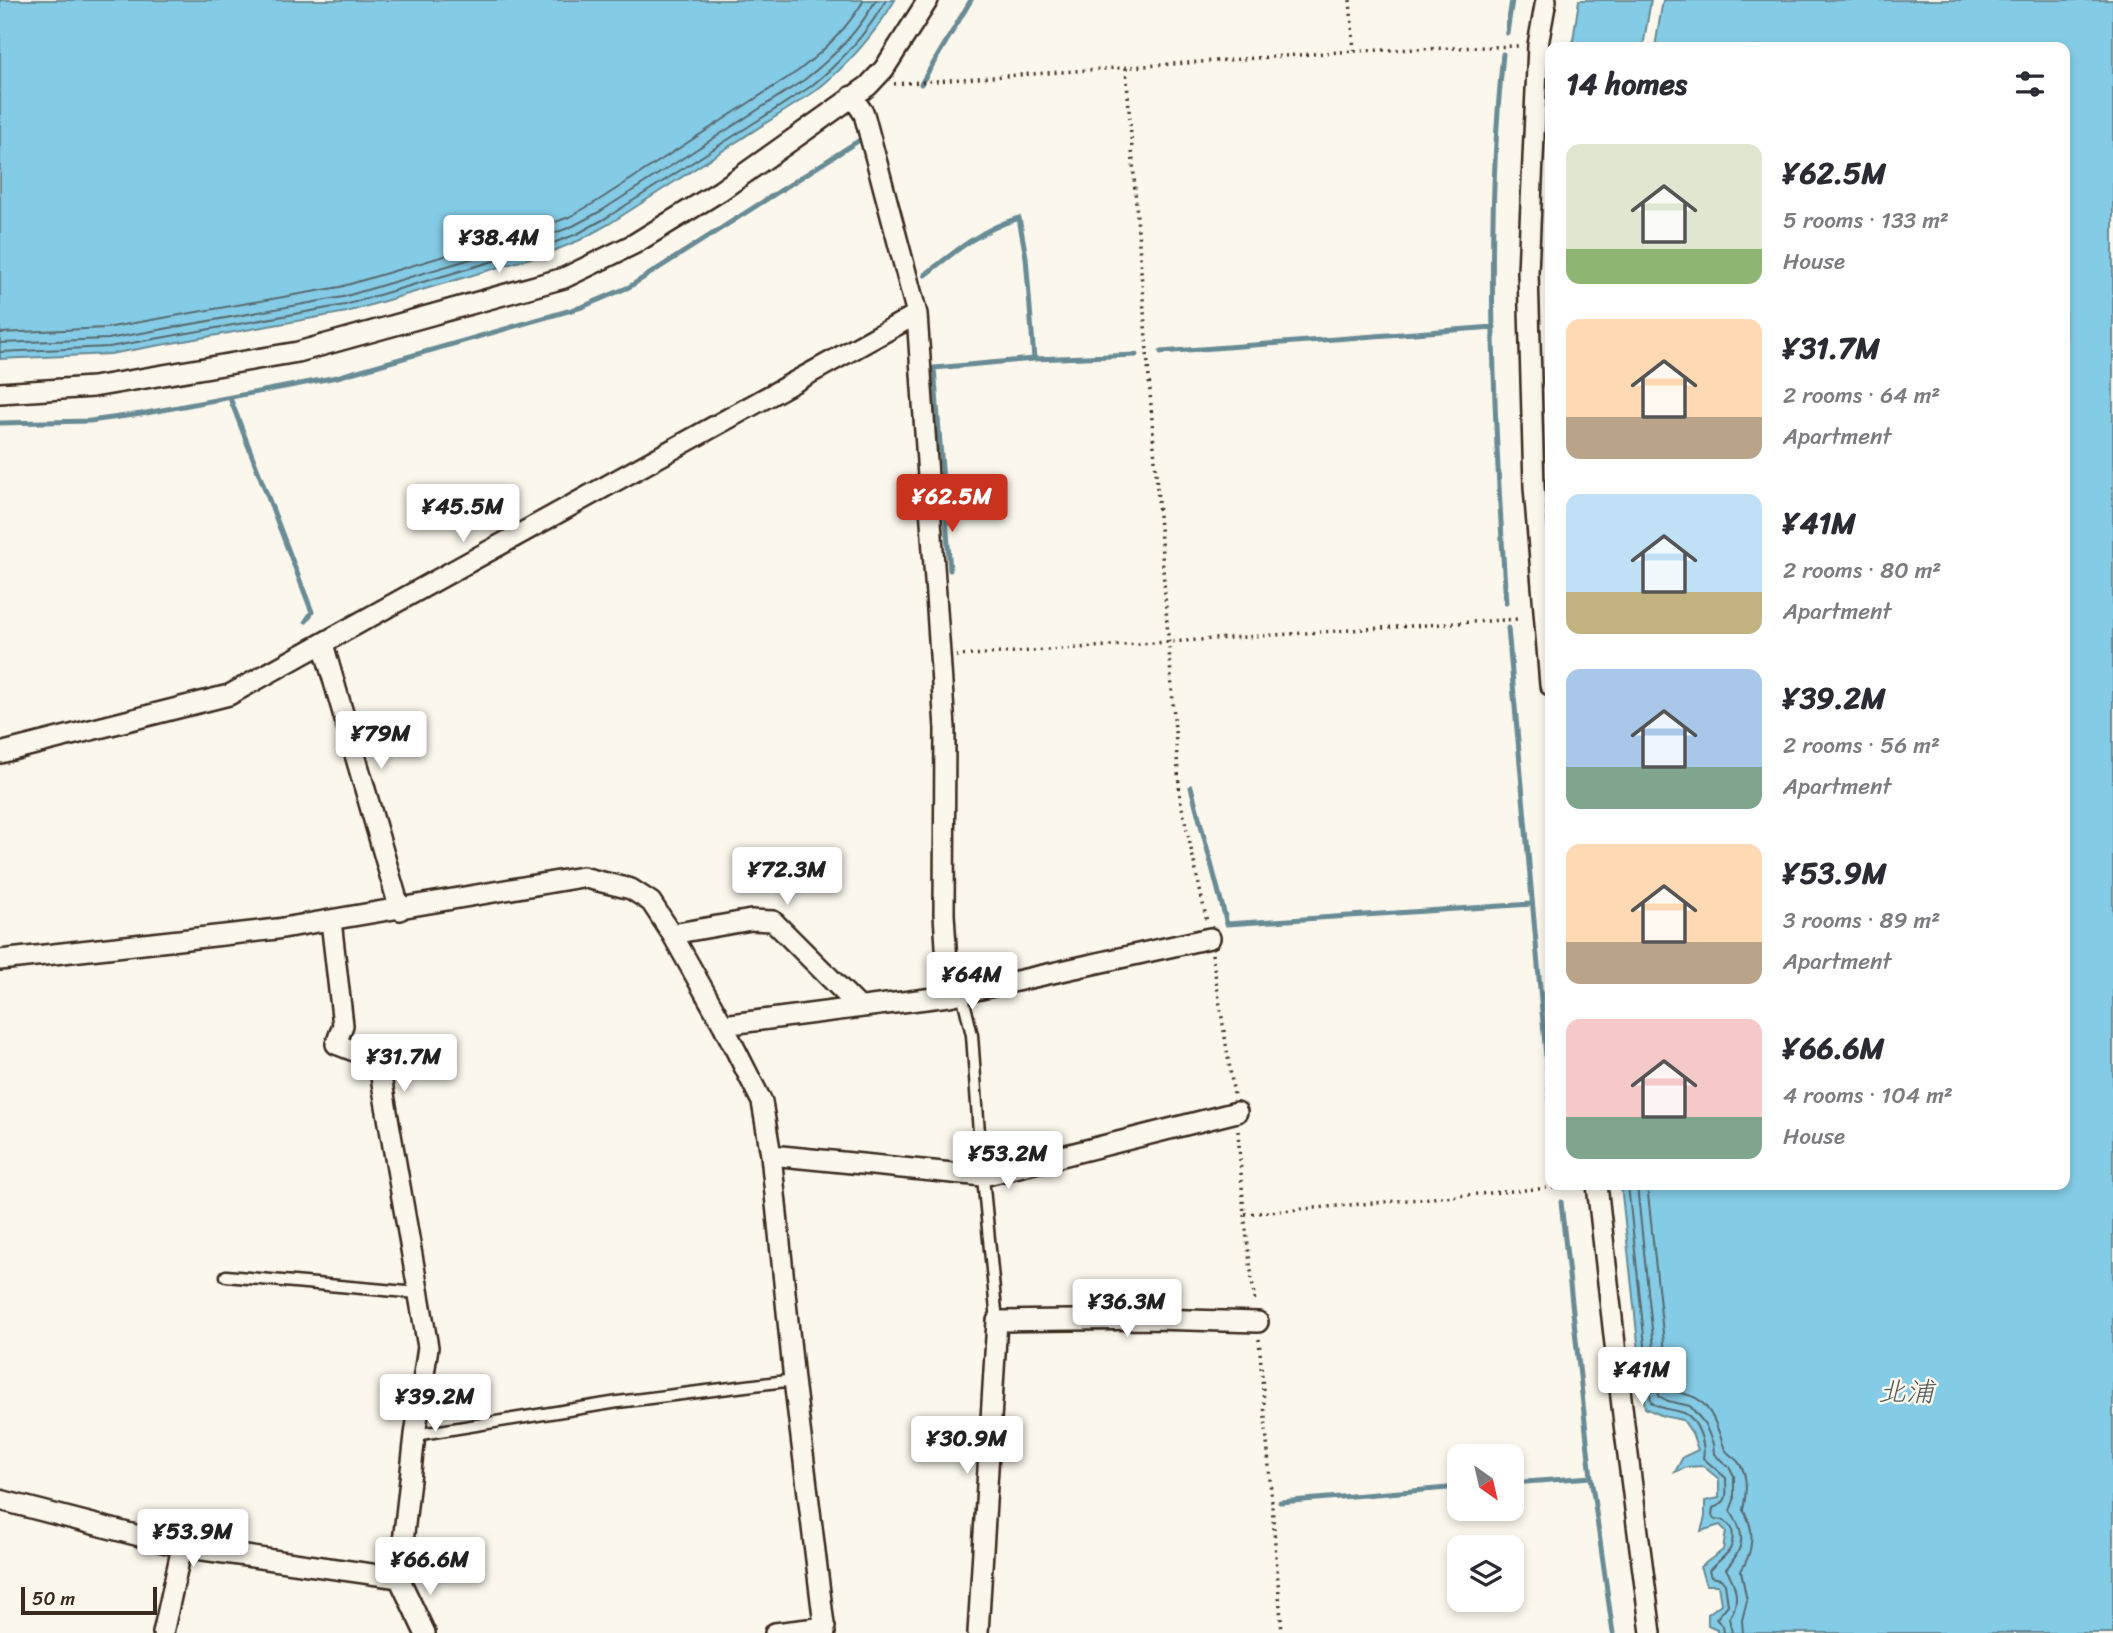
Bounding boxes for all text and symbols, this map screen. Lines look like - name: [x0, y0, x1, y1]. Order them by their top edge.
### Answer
- text: 14 homes: [1566, 57, 1687, 111]
- icon: filters: [2011, 65, 2049, 103]
- text: ¥62.5M: [1783, 146, 1886, 200]
- icon: home: [1622, 172, 1706, 256]
- text: 5 rooms · 133 m²: [1783, 200, 1949, 241]
- pin: ¥38.4M: [442, 216, 556, 275]
- text: ¥38.4M: [459, 217, 539, 258]
- text: House: [1783, 241, 1845, 282]
- text: ¥31.7M: [1783, 321, 1880, 375]
- icon: home: [1622, 347, 1706, 431]
- text: 2 rooms · 64 m²: [1783, 375, 1940, 416]
- text: Apartment: [1783, 416, 1892, 457]
- pin: ¥62.5M: [895, 475, 1009, 534]
- text: ¥62.5M: [913, 476, 991, 517]
- pin: ¥45.5M: [406, 484, 520, 544]
- text: ¥45.5M: [423, 486, 503, 527]
- text: ¥41M: [1783, 496, 1856, 550]
- icon: home: [1622, 522, 1706, 606]
- text: 2 rooms · 80 m²: [1783, 550, 1941, 591]
- text: Apartment: [1783, 591, 1892, 632]
- text: ¥39.2M: [1783, 671, 1885, 725]
- icon: home: [1622, 697, 1706, 781]
- pin: ¥79M: [340, 712, 422, 771]
- text: ¥79M: [352, 713, 410, 754]
- text: 2 rooms · 56 m²: [1783, 725, 1940, 766]
- text: Apartment: [1783, 766, 1892, 807]
- text: ¥53.9M: [1783, 846, 1886, 900]
- pin: ¥72.3M: [730, 848, 844, 907]
- text: ¥72.3M: [748, 849, 826, 890]
- icon: home: [1622, 872, 1706, 956]
- text: 3 rooms · 89 m²: [1783, 900, 1940, 941]
- text: Apartment: [1783, 941, 1892, 982]
- pin: ¥64M: [931, 953, 1013, 1012]
- text: ¥64M: [943, 954, 1001, 995]
- text: ¥66.6M: [1783, 1021, 1884, 1075]
- pin: ¥31.7M: [347, 1034, 461, 1094]
- text: ¥31.7M: [367, 1036, 441, 1077]
- icon: home: [1622, 1047, 1706, 1131]
- text: 4 rooms · 104 m²: [1783, 1075, 1953, 1116]
- text: House: [1783, 1116, 1845, 1157]
- pin: ¥53.2M: [951, 1132, 1065, 1191]
- text: ¥53.2M: [969, 1133, 1047, 1174]
- pin: ¥36.3M: [1070, 1280, 1184, 1339]
- text: ¥36.3M: [1089, 1281, 1165, 1322]
- pin: ¥41M: [1601, 1348, 1683, 1407]
- text: ¥41M: [1614, 1349, 1670, 1390]
- water label: 北浦: [1878, 1367, 1937, 1416]
- pin: ¥39.2M: [378, 1374, 492, 1434]
- text: ¥39.2M: [396, 1376, 474, 1417]
- pin: ¥30.9M: [910, 1416, 1024, 1476]
- text: ¥30.9M: [927, 1418, 1007, 1459]
- north arrow: [1447, 1444, 1524, 1521]
- map controls: [1447, 1444, 1524, 1612]
- pin: ¥53.9M: [136, 1510, 250, 1569]
- text: ¥53.9M: [153, 1511, 233, 1552]
- button: layers: [1447, 1535, 1524, 1612]
- pin: ¥66.6M: [373, 1538, 487, 1597]
- text: ¥66.6M: [391, 1539, 469, 1580]
- text: 50 m: [32, 1582, 75, 1615]
- scale bar: [21, 1584, 158, 1616]

